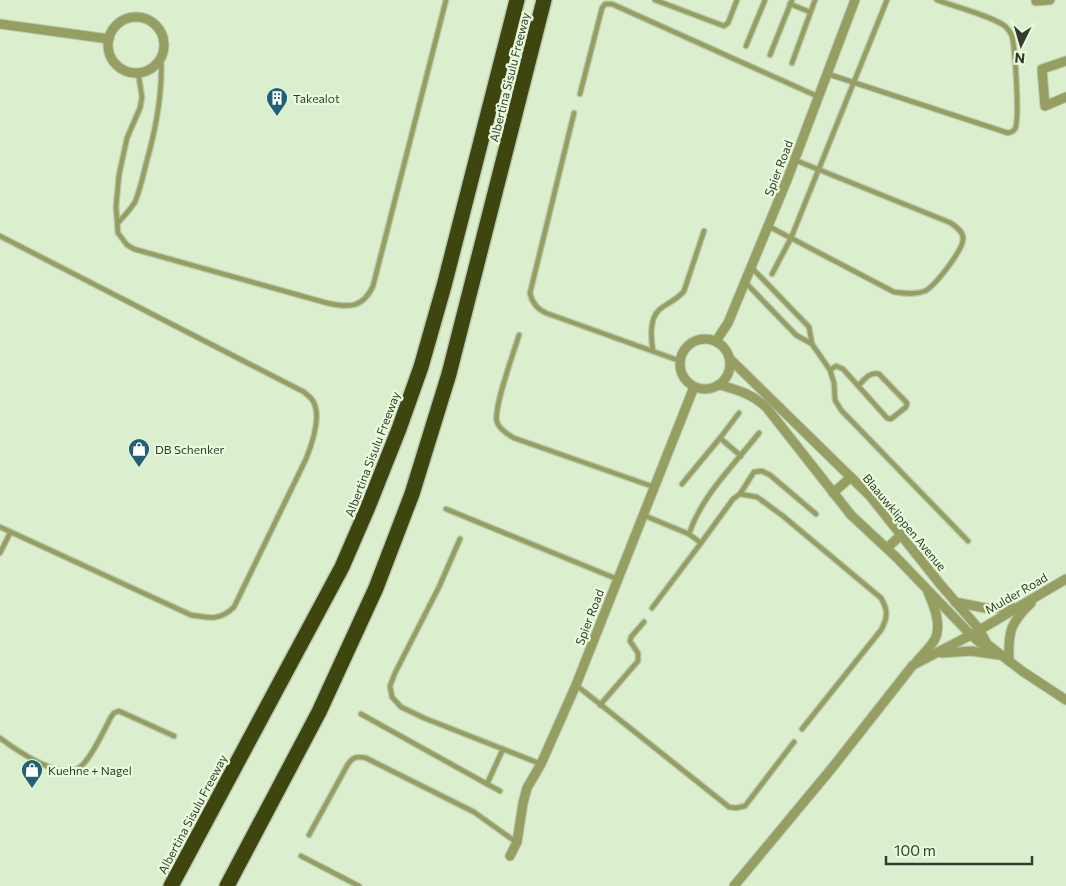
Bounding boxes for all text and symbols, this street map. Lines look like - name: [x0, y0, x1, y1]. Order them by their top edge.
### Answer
- street label: Albertina Sisulu Freeway: [486, 11, 532, 143]
- north arrow: [996, 20, 1046, 70]
- text: N: [1014, 50, 1026, 67]
- building icon: Takealot: [265, 86, 289, 117]
- place label: Takealot: [293, 91, 340, 105]
- street label: Spier Road: [761, 138, 795, 198]
- street label: Albertina Sisulu Freeway: [342, 389, 402, 519]
- shop icon: DB Schenker: [127, 437, 151, 468]
- place label: DB Schenker: [155, 442, 224, 456]
- street label: Blaauwklippen Avenue: [860, 471, 950, 573]
- street label: Mulder Road: [982, 570, 1050, 616]
- street label: Spier Road: [572, 587, 606, 647]
- street label: Albertina Sisulu Freeway: [155, 752, 229, 876]
- shop icon: Kuehne + Nagel: [20, 758, 44, 789]
- place label: Kuehne + Nagel: [48, 763, 132, 777]
- scale bar: [886, 834, 1032, 866]
- text: 100 m: [894, 841, 936, 859]

